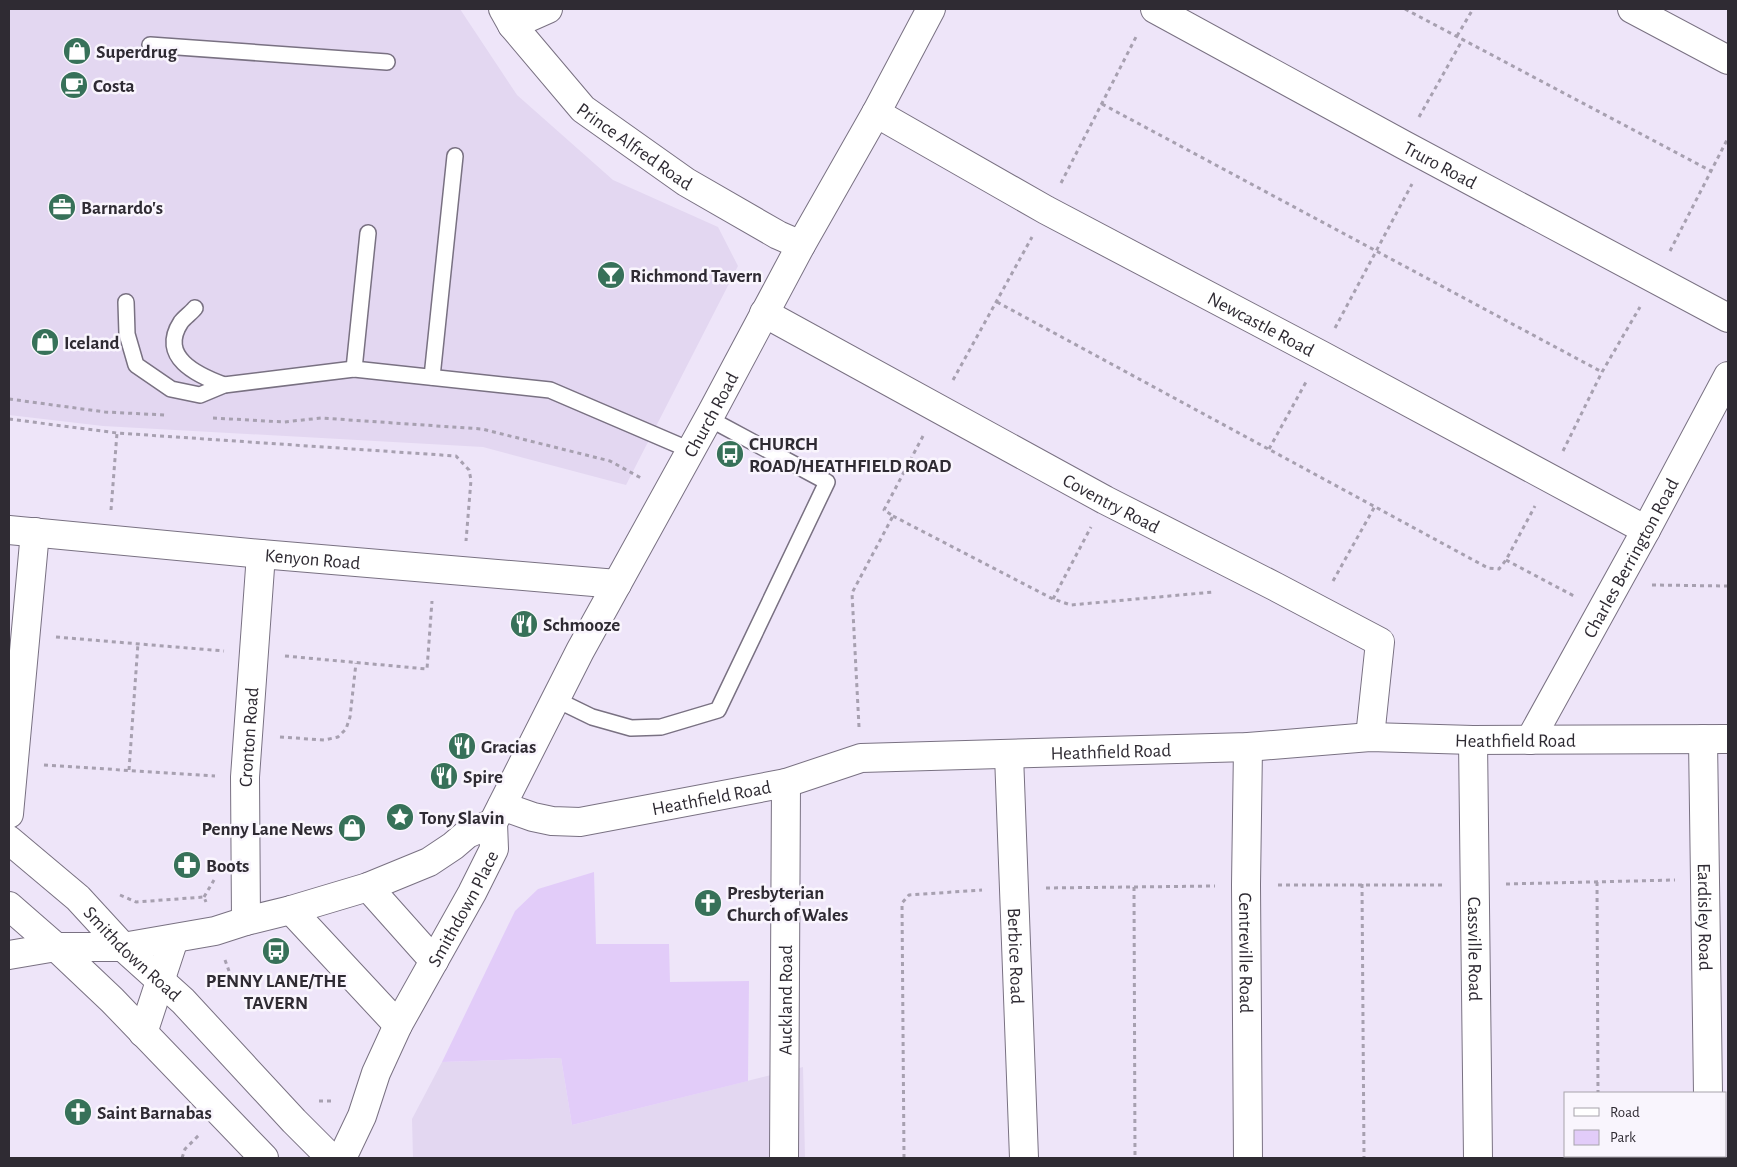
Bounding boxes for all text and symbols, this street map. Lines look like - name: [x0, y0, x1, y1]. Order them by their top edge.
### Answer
- shop icon: Superdrug: [62, 36, 92, 66]
- place label: Superdrug: [96, 43, 177, 62]
- cafe icon: Costa: [59, 70, 89, 100]
- place label: Costa: [93, 77, 135, 96]
- street label: Prince Alfred Road: [573, 100, 695, 194]
- street label: Truro Road: [1400, 138, 1480, 193]
- office icon: Barnardo's: [47, 192, 77, 222]
- place label: Barnardo's: [81, 199, 163, 218]
- bar icon: Richmond Tavern: [596, 260, 626, 290]
- place label: Richmond Tavern: [630, 267, 762, 286]
- street label: Newcastle Road: [1204, 289, 1317, 361]
- shop icon: Iceland: [30, 327, 60, 357]
- place label: Iceland: [64, 334, 120, 353]
- street label: Church Road: [681, 369, 742, 461]
- place label: CHURCH ROAD/HEATHFIELD ROAD: [749, 435, 951, 476]
- bus stop icon: CHURCH ROAD/HEATHFIELD ROAD: [715, 439, 745, 469]
- street label: Coventry Road: [1059, 471, 1163, 537]
- street label: Charles Berrington Road: [1580, 475, 1683, 641]
- street label: Kenyon Road: [264, 546, 361, 573]
- restaurant icon: Schmooze: [509, 609, 539, 639]
- place label: Schmooze: [543, 616, 620, 635]
- street label: Cronton Road: [237, 686, 262, 787]
- restaurant icon: Gracias: [447, 731, 477, 761]
- street label: Heathfield Road: [1455, 731, 1576, 751]
- place label: Gracias: [481, 738, 536, 757]
- street label: Heathfield Road: [1050, 741, 1172, 764]
- restaurant icon: Spire: [429, 761, 459, 791]
- place label: Spire: [463, 768, 503, 787]
- street label: Heathfield Road: [651, 778, 773, 819]
- place icon: Tony Slavin: [385, 802, 415, 832]
- place label: Tony Slavin: [419, 809, 505, 828]
- shop icon: Penny Lane News: [337, 813, 367, 843]
- place label: Penny Lane News: [202, 820, 333, 839]
- street label: Smithdown Place: [425, 848, 503, 970]
- pharmacy icon: Boots: [172, 850, 202, 880]
- place label: Boots: [206, 857, 249, 876]
- street label: Eardisley Road: [1694, 863, 1714, 971]
- place label: Presbyterian Church of Wales: [727, 884, 848, 925]
- church icon: Presbyterian Church of Wales: [693, 888, 723, 918]
- street label: Centreville Road: [1235, 893, 1255, 1014]
- street label: Cassville Road: [1464, 897, 1484, 1002]
- street label: Smithdown Road: [80, 903, 184, 1005]
- street label: Berbice Road: [1004, 907, 1026, 1005]
- bus stop icon: PENNY LANE/THE TAVERN: [261, 936, 291, 966]
- street label: Auckland Road: [777, 945, 796, 1055]
- place label: PENNY LANE/THE TAVERN: [206, 972, 347, 1013]
- legend: [1564, 1092, 1727, 1157]
- church icon: Saint Barnabas: [63, 1097, 93, 1127]
- place label: Saint Barnabas: [97, 1104, 212, 1123]
- text: Road: [1610, 1105, 1640, 1120]
- text: Park: [1610, 1130, 1636, 1145]

